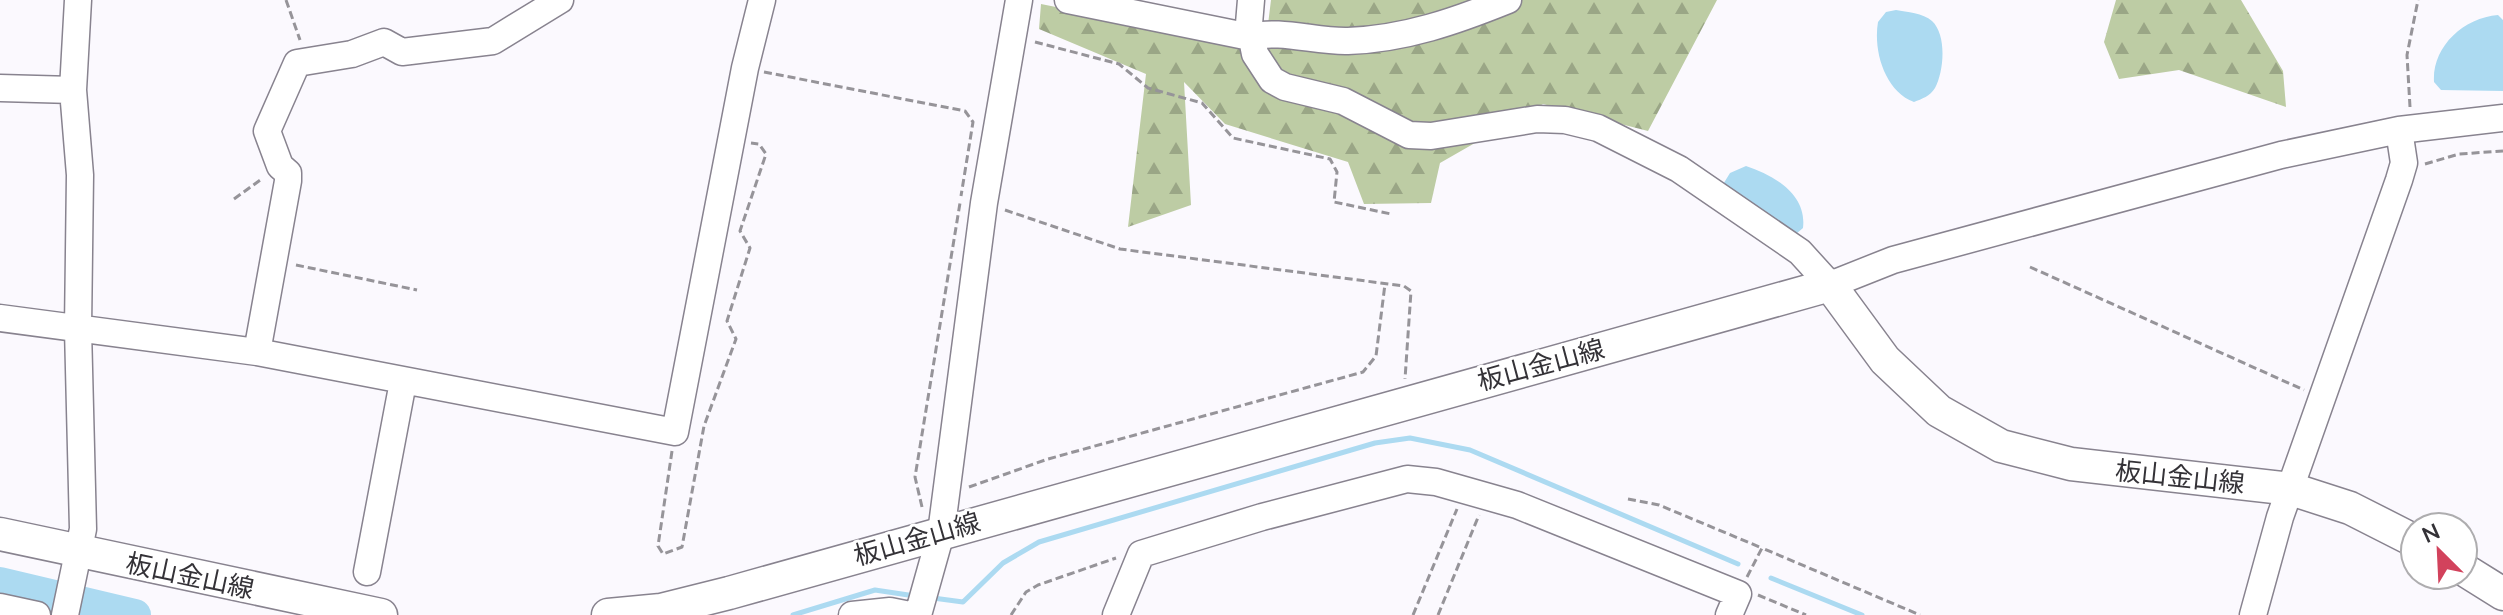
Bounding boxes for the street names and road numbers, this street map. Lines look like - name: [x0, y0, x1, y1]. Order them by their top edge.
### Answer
- street label: 板山金山線: [1474, 332, 1608, 399]
- street label: 板山金山線: [2113, 453, 2246, 502]
- street label: 板山金山線: [850, 505, 984, 574]
- street label: 板山金山線: [123, 546, 257, 607]

